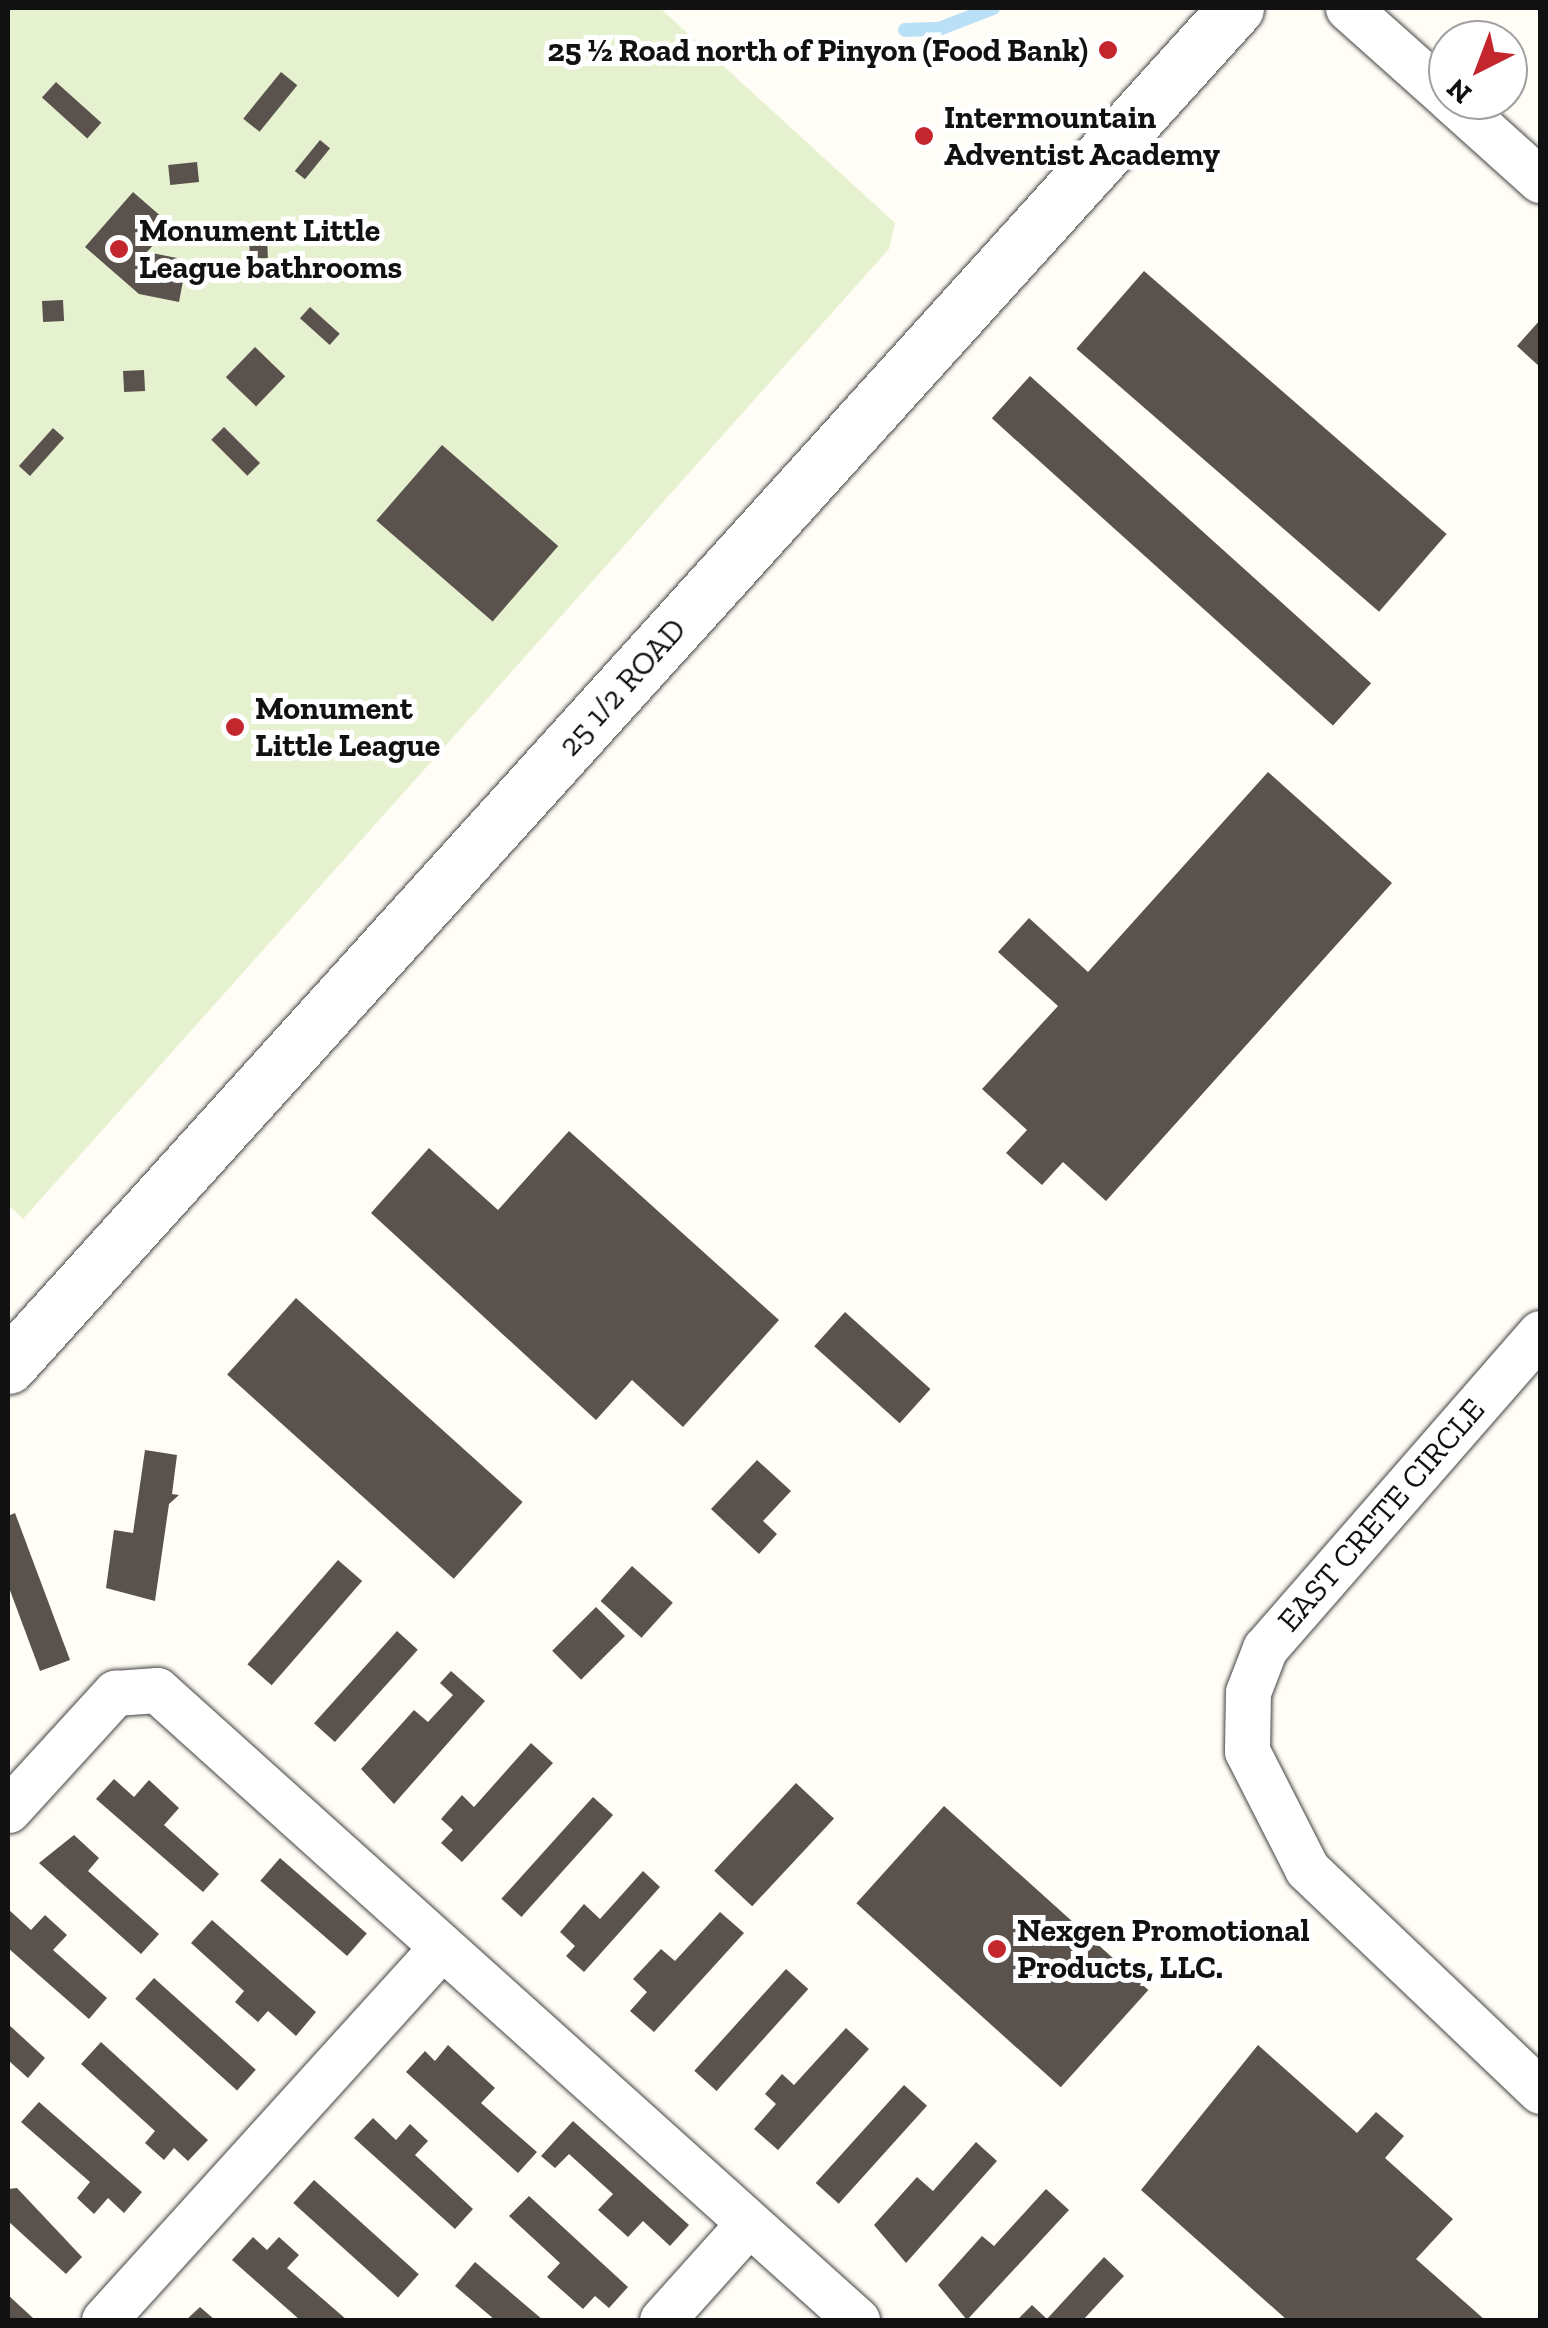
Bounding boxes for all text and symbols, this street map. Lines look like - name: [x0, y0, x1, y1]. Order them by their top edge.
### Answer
- north arrow: [1428, 20, 1528, 120]
- place label: 25 ½ Road north of Pinyon (Food Bank): [548, 31, 1088, 69]
- marker: 25 ½ Road north of Pinyon (Food Bank): [1097, 39, 1119, 61]
- text: N: [1440, 72, 1478, 111]
- place label: Intermountain Adventist Academy: [944, 99, 1221, 174]
- marker: Intermountain Adventist Academy: [913, 125, 935, 147]
- place label: Monument Little League bathrooms: [139, 212, 402, 287]
- marker: Monument Little League bathrooms: [108, 238, 130, 260]
- street label: 25 1/2 ROAD: [550, 610, 694, 764]
- place label: Monument Little League: [255, 690, 440, 765]
- marker: Monument Little League: [224, 716, 246, 738]
- street label: EAST CRETE CIRCLE: [1269, 1391, 1493, 1639]
- place label: Nexgen Promotional Products, LLC.: [1017, 1912, 1310, 1987]
- marker: Nexgen Promotional Products, LLC.: [986, 1938, 1008, 1960]

